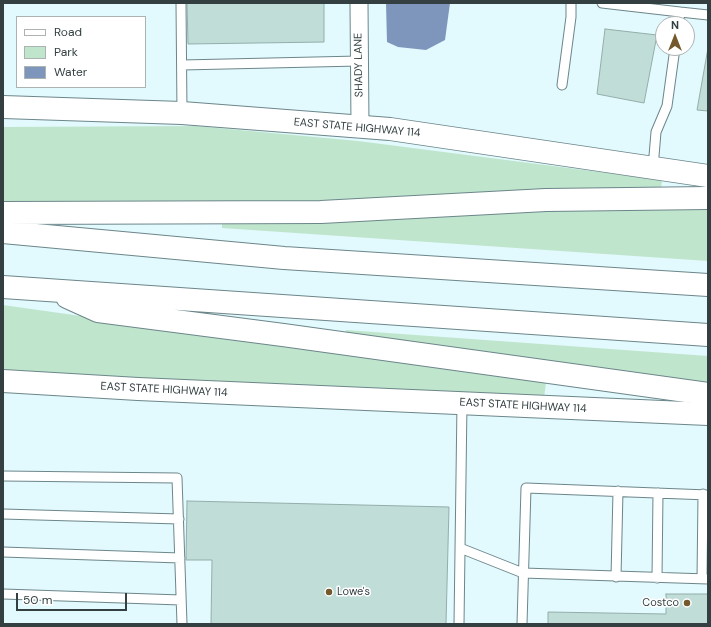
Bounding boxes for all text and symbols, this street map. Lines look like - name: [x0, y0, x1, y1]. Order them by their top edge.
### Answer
- legend: [16, 16, 146, 88]
- north arrow: [655, 16, 695, 56]
- text: N: [671, 18, 679, 32]
- text: Road: [54, 24, 82, 40]
- street label: SHADY LANE: [352, 33, 366, 97]
- text: Park: [54, 44, 78, 60]
- text: Water: [54, 64, 87, 80]
- street label: EAST STATE HIGHWAY 114: [293, 116, 421, 140]
- street label: EAST STATE HIGHWAY 114: [100, 380, 228, 400]
- street label: EAST STATE HIGHWAY 114: [459, 396, 587, 416]
- scale bar: [18, 585, 129, 611]
- place label: Lowe's: [337, 585, 370, 599]
- marker: Lowe's: [324, 587, 334, 597]
- text: 50 m: [23, 592, 52, 608]
- place label: Costco: [642, 596, 679, 610]
- marker: Costco: [682, 598, 692, 608]

